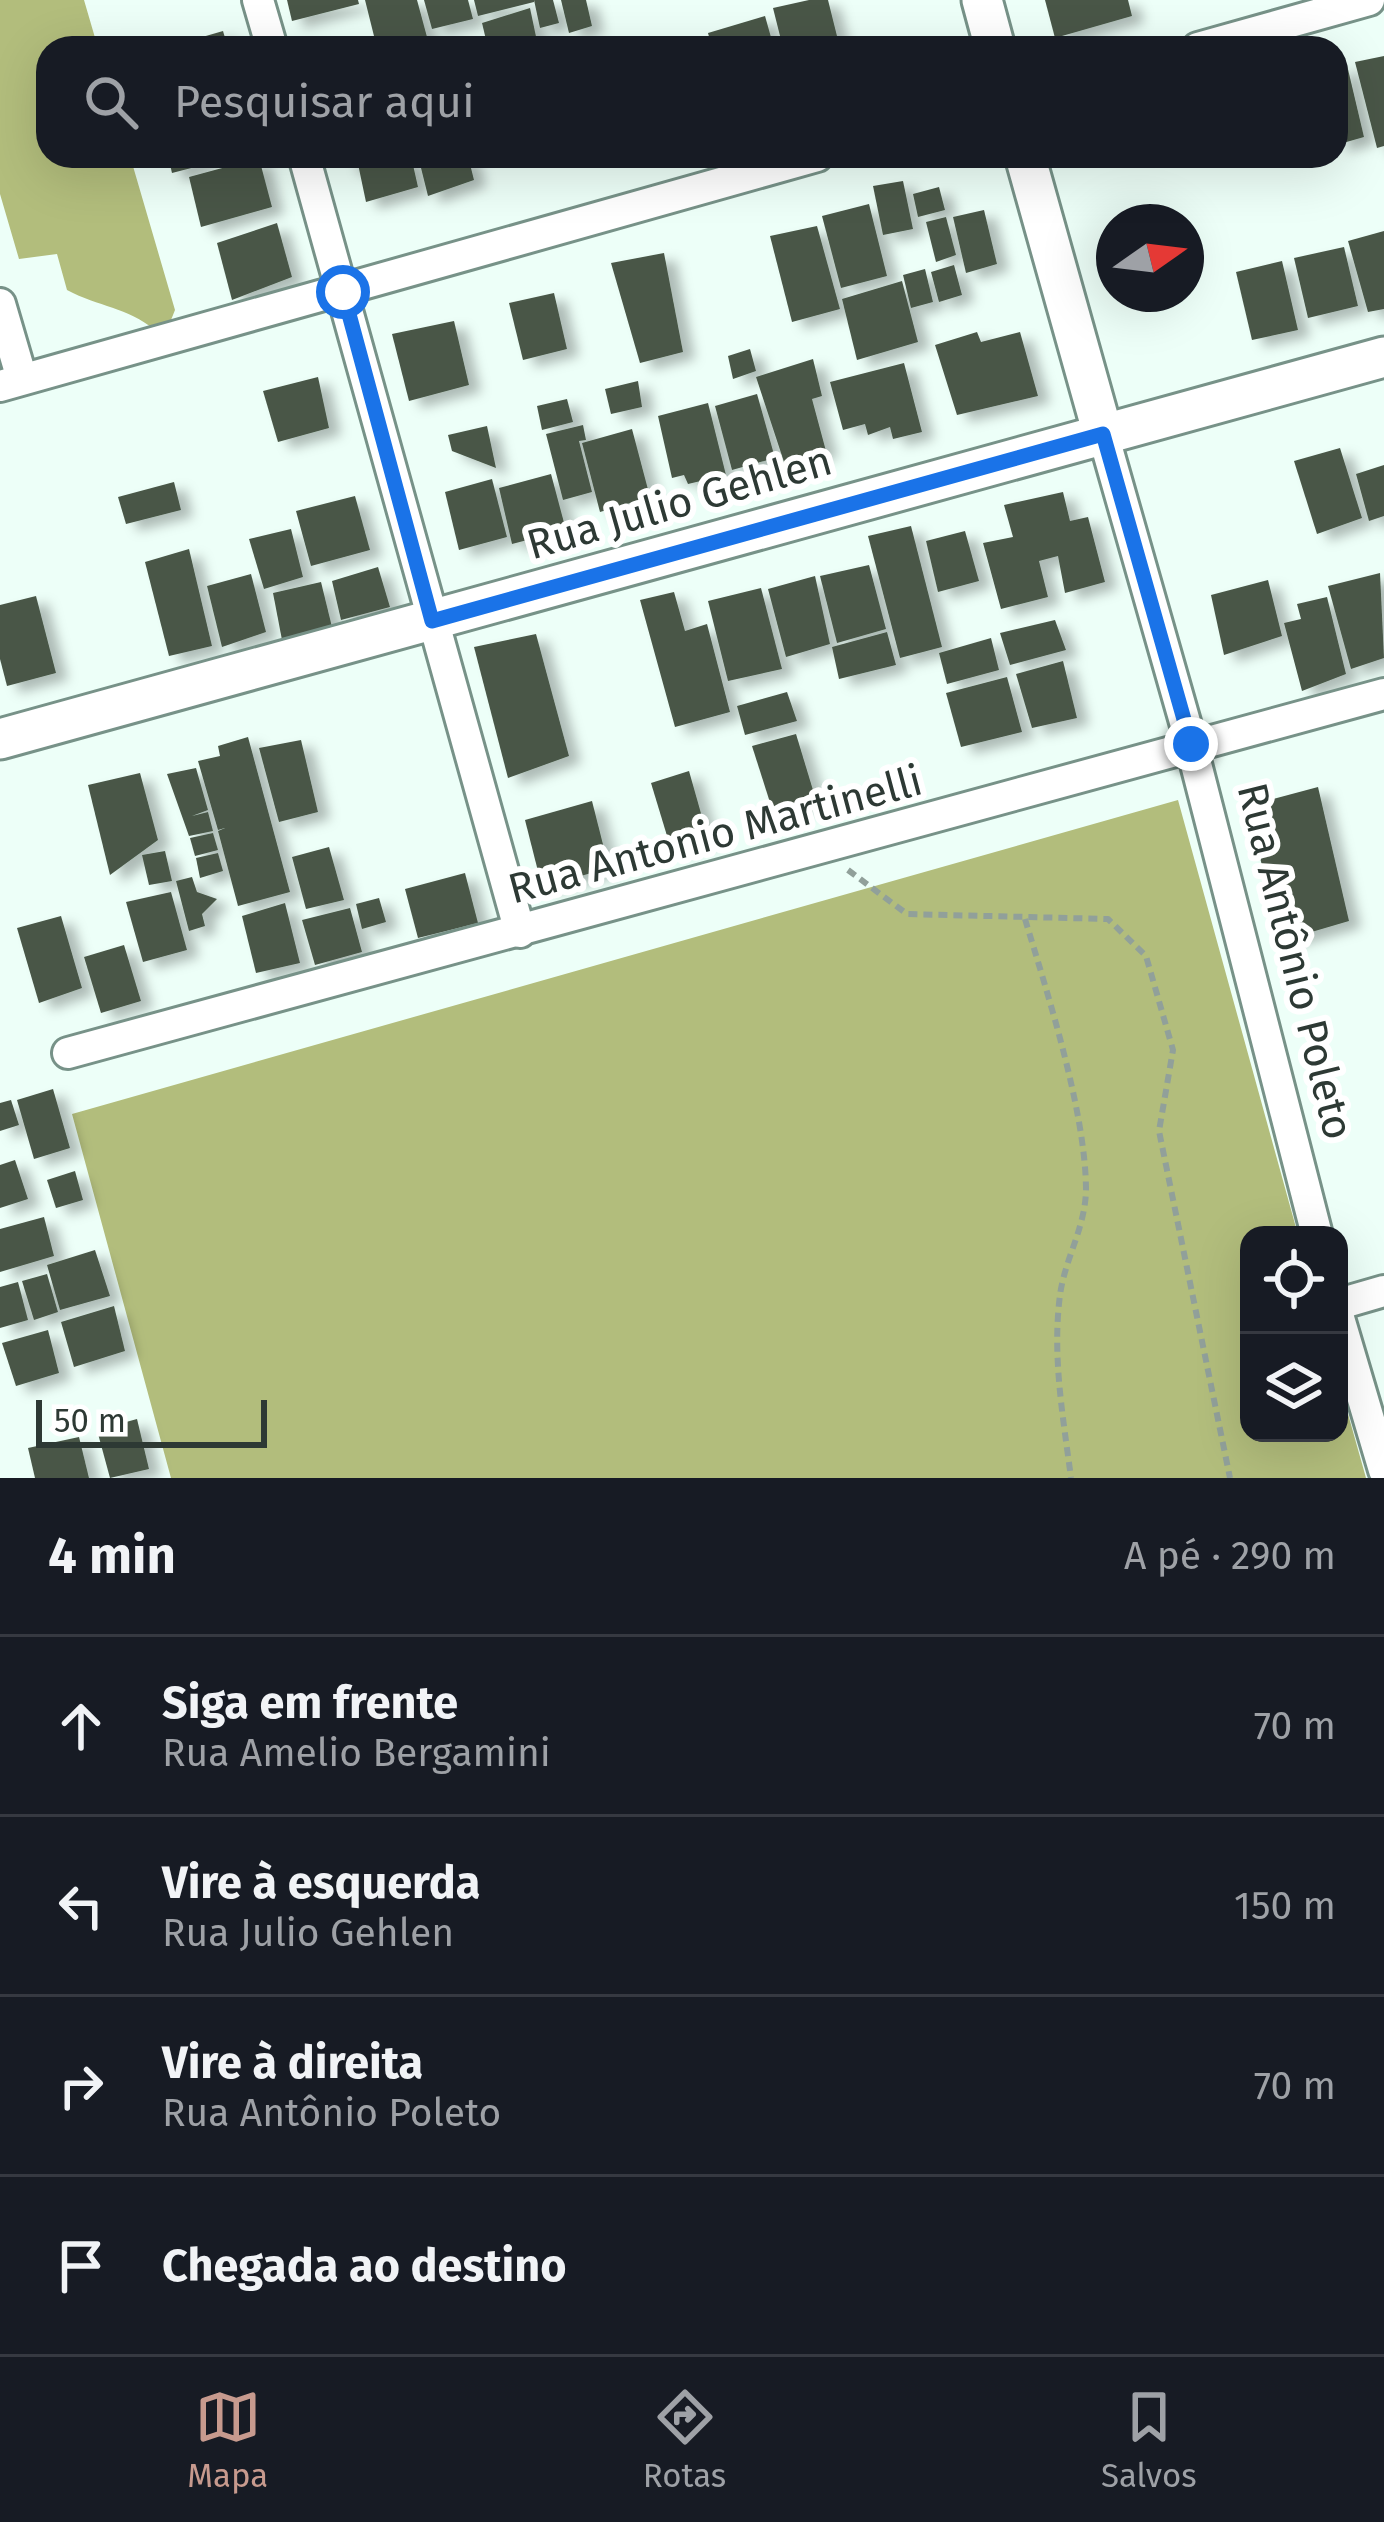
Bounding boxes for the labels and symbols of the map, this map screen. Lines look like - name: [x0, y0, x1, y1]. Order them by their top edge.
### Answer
- north arrow: [1096, 204, 1204, 312]
- route start: [316, 265, 370, 319]
- street label: Rua Julio Gehlen: [521, 436, 837, 570]
- route end: [1164, 717, 1218, 771]
- street label: Rua Antonio Martinelli: [503, 756, 928, 914]
- street label: Rua Antônio Poleto: [1227, 778, 1363, 1145]
- scale bar: [36, 1394, 267, 1447]

